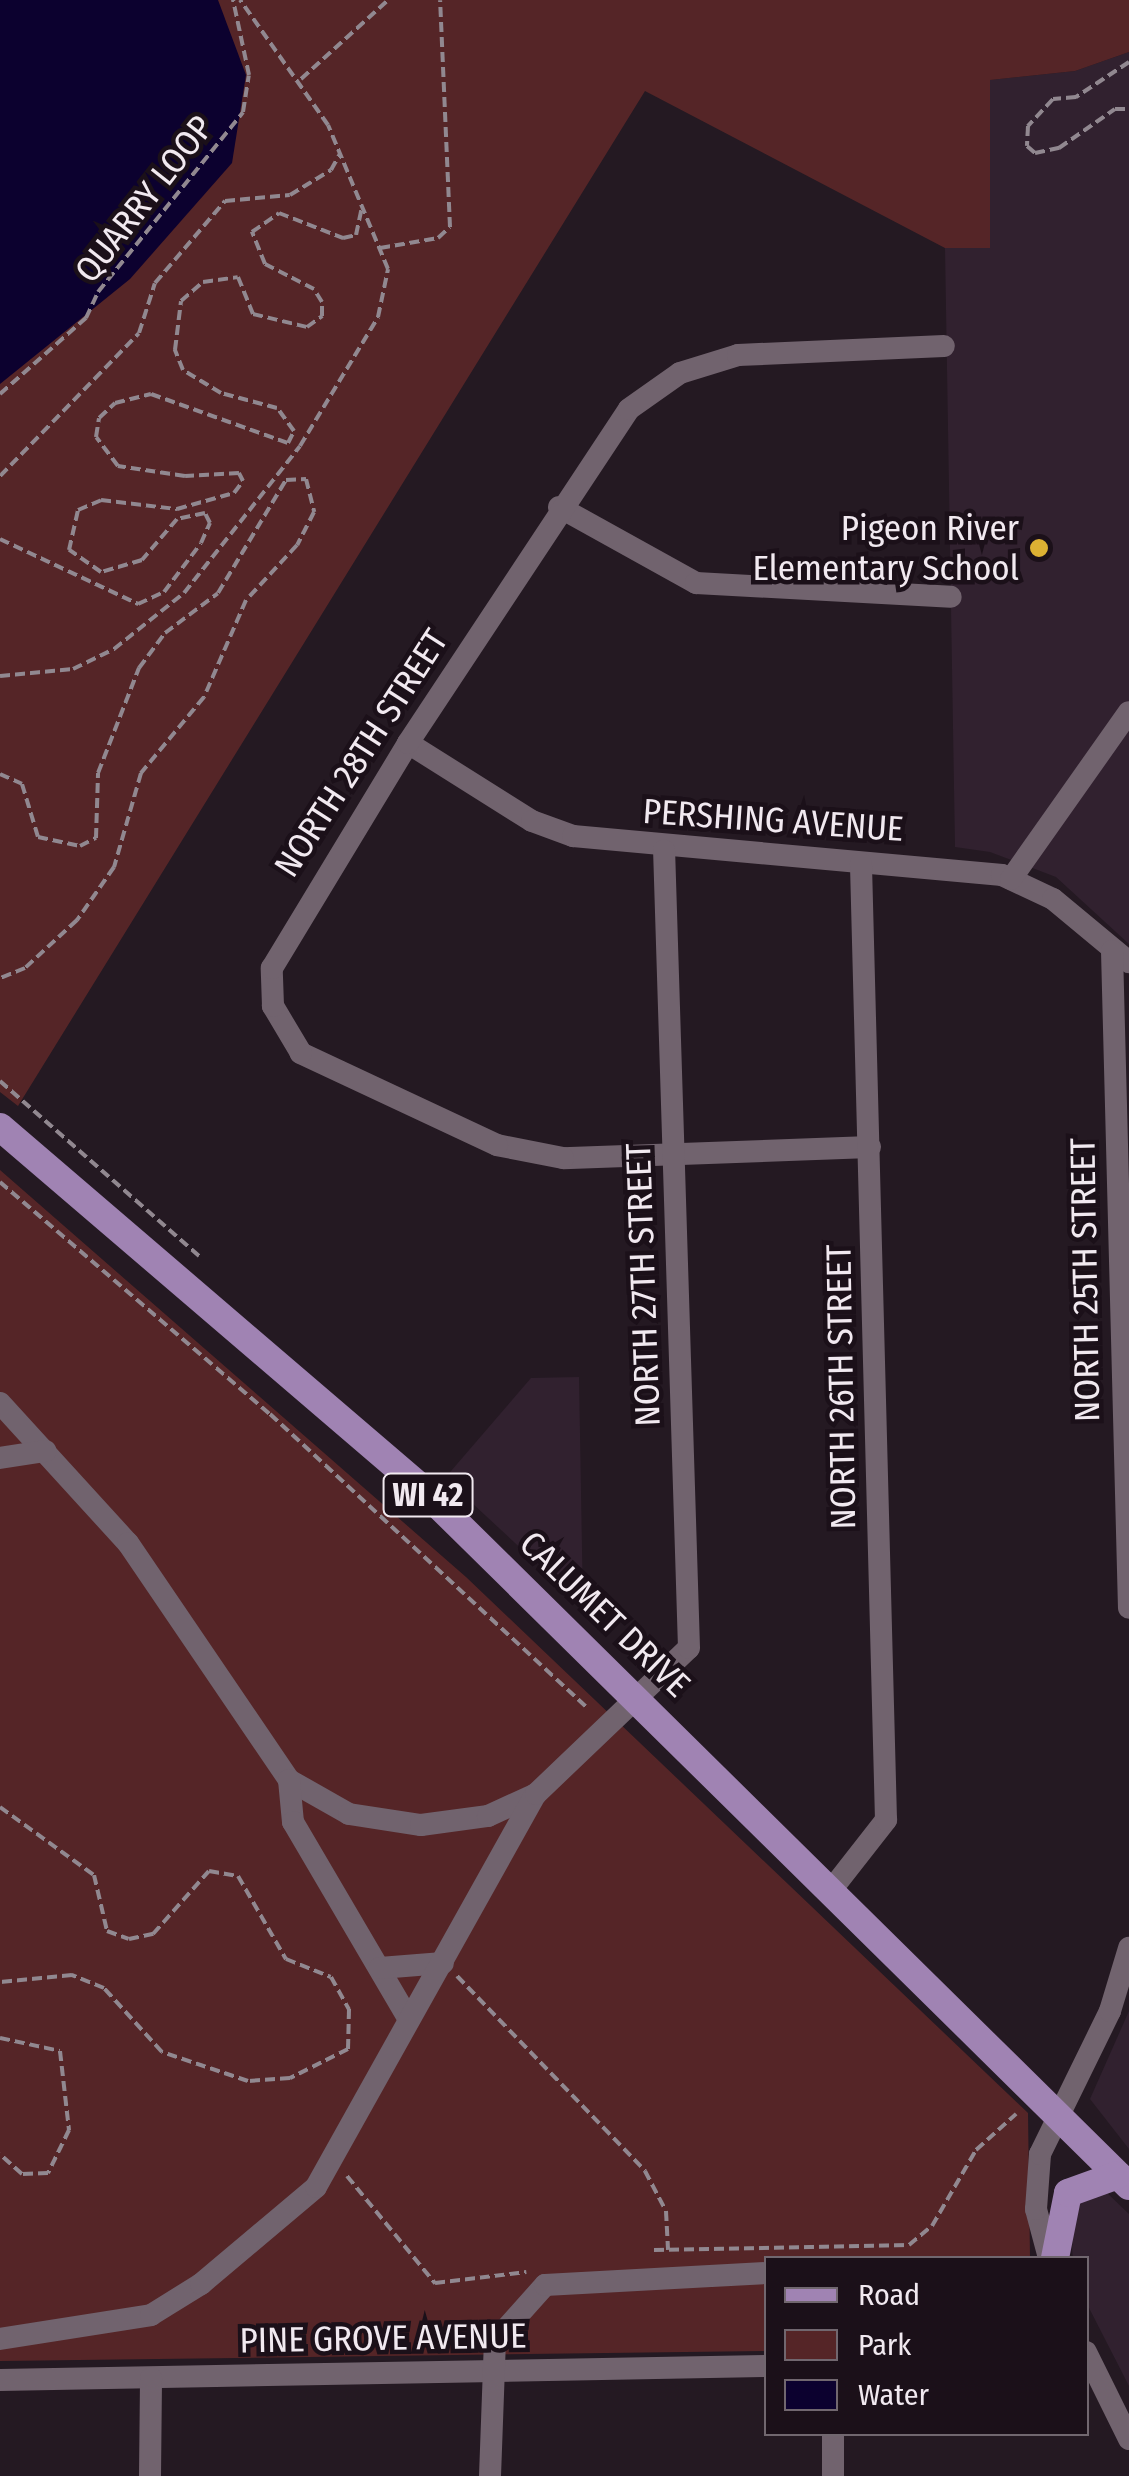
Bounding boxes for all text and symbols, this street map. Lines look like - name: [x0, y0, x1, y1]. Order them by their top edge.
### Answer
- street label: QUARRY LOOP: [66, 107, 222, 291]
- place label: Pigeon River Elementary School: [753, 507, 1019, 589]
- marker: Pigeon River Elementary School: [1028, 537, 1050, 559]
- street label: NORTH 28TH STREET: [265, 622, 457, 884]
- street label: PERSHING AVENUE: [641, 790, 905, 850]
- street label: NORTH 25TH STREET: [1062, 1138, 1108, 1422]
- street label: NORTH 27TH STREET: [617, 1143, 669, 1427]
- street label: NORTH 26TH STREET: [818, 1244, 864, 1530]
- road number: WI 42: [380, 1468, 476, 1522]
- street label: CALUMET DRIVE: [511, 1522, 699, 1706]
- legend: [764, 2256, 1089, 2436]
- text: Road: [858, 2277, 920, 2313]
- street label: PINE GROVE AVENUE: [239, 2315, 527, 2361]
- text: Park: [858, 2327, 911, 2363]
- text: Water: [858, 2377, 929, 2413]

